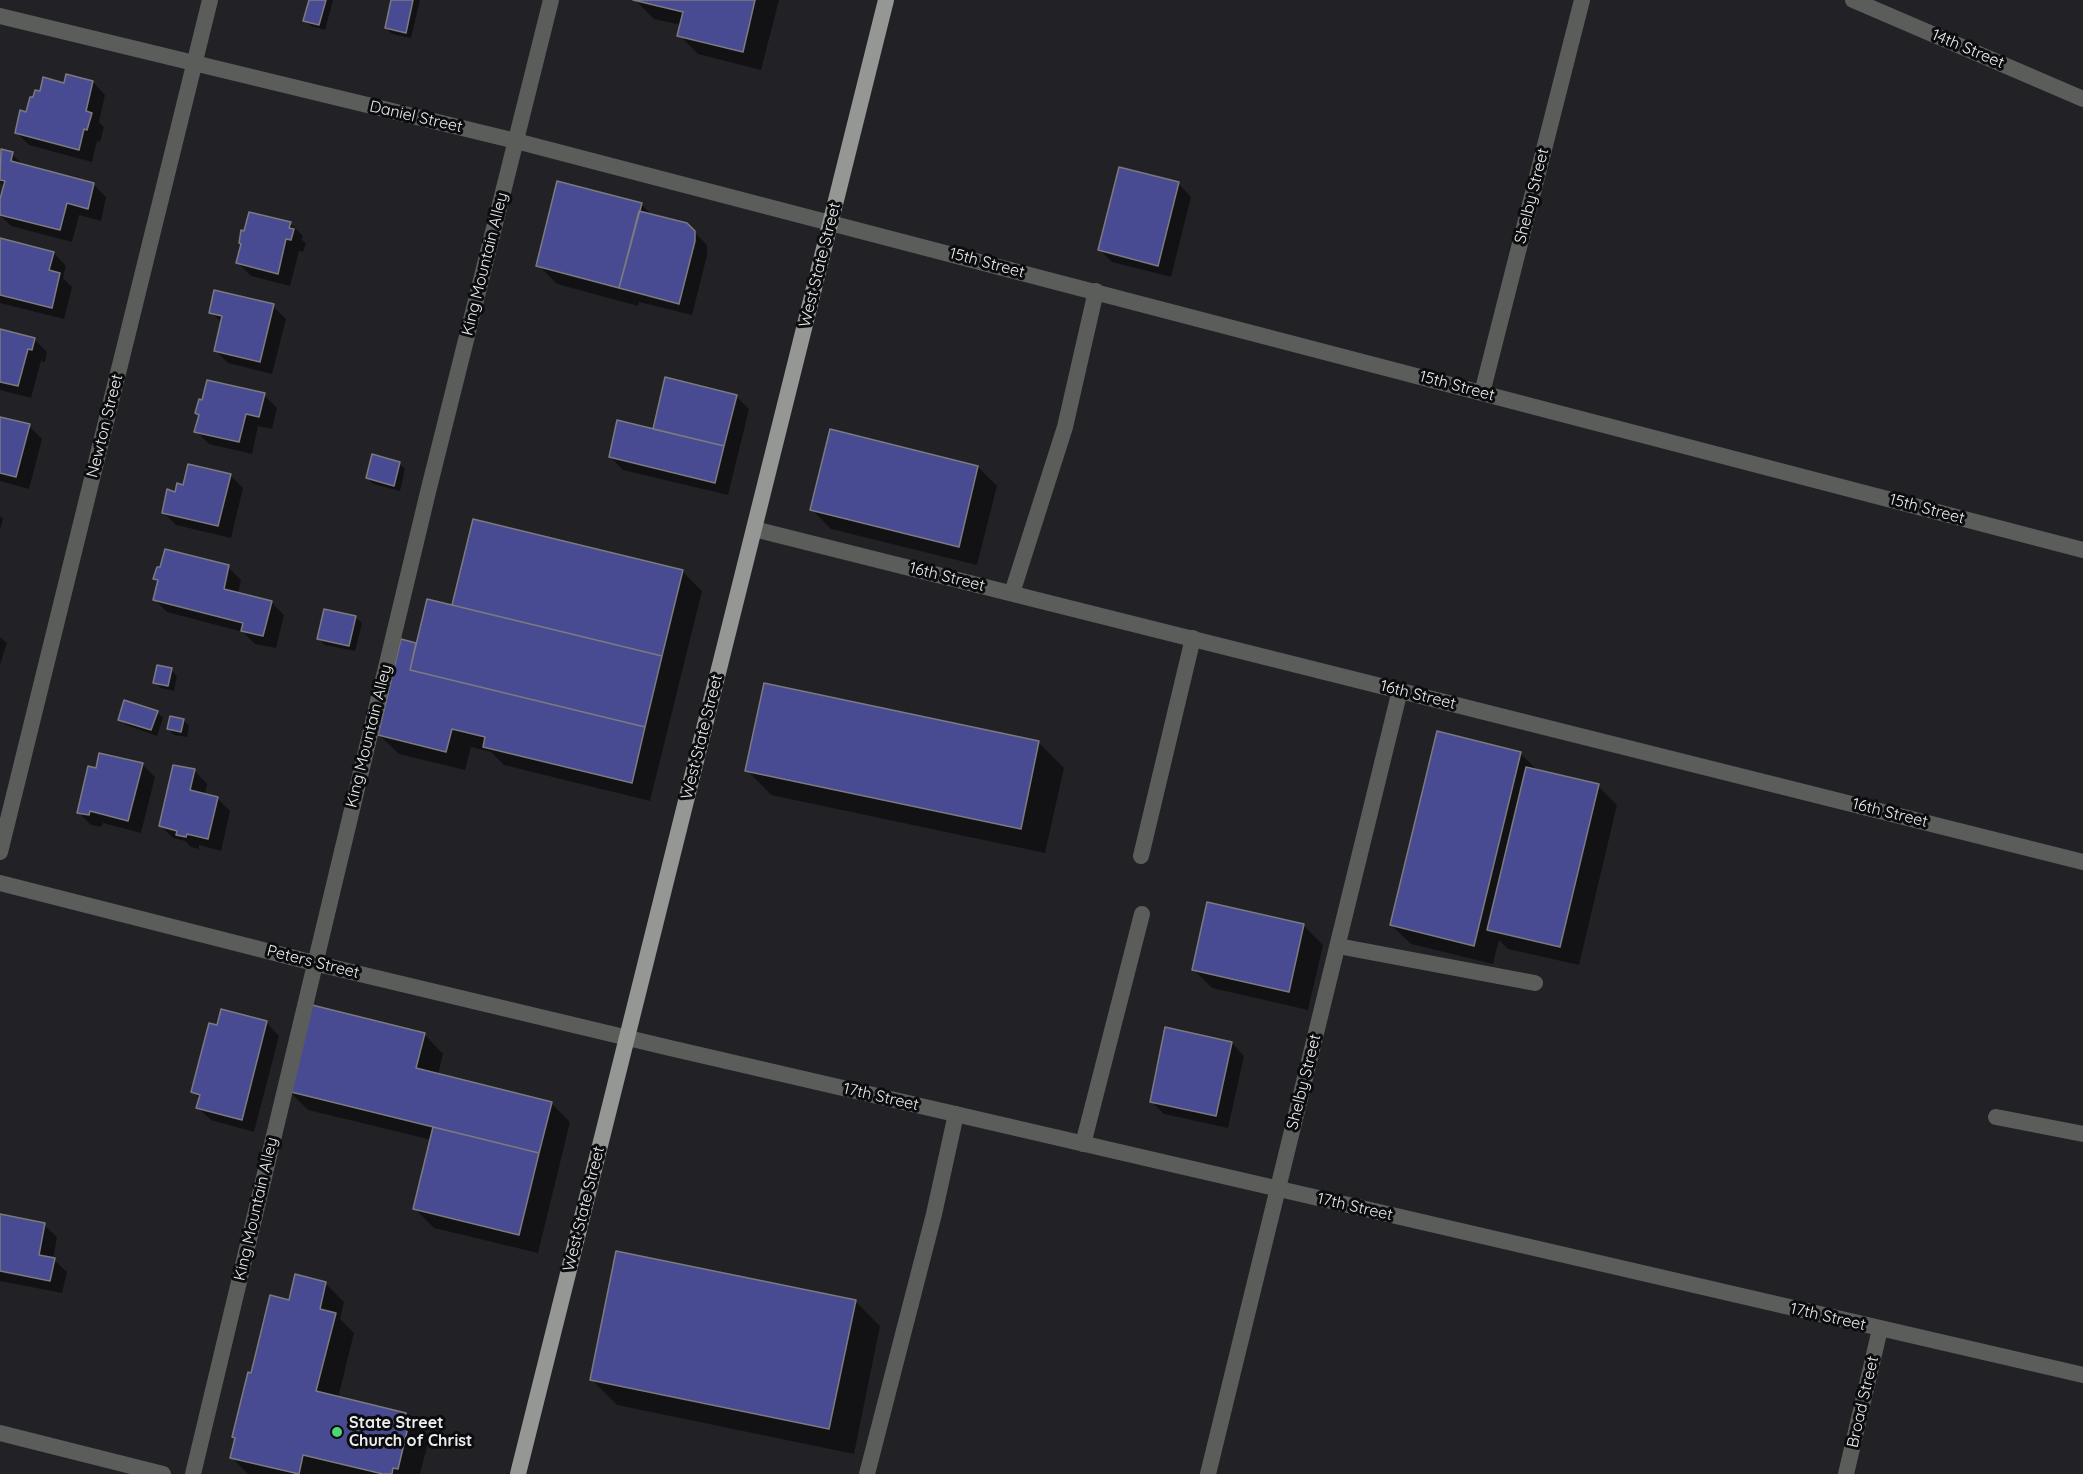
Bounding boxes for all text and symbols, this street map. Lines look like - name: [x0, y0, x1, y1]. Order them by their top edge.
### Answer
- street label: 14th Street: [1929, 25, 2007, 73]
- street label: Daniel Street: [368, 97, 464, 137]
- street label: Shelby Street: [1511, 146, 1553, 246]
- street label: King Mountain Alley: [458, 190, 512, 338]
- street label: West State Street: [795, 201, 845, 329]
- street label: 15th Street: [947, 244, 1027, 282]
- street label: 15th Street: [1417, 367, 1497, 405]
- street label: Newton Street: [83, 372, 127, 480]
- street label: 15th Street: [1887, 490, 1967, 528]
- street label: 16th Street: [907, 558, 987, 596]
- street label: King Mountain Alley: [342, 662, 396, 810]
- street label: West State Street: [677, 673, 727, 801]
- street label: 16th Street: [1378, 676, 1458, 714]
- street label: 16th Street: [1850, 794, 1930, 832]
- street label: Peters Street: [265, 941, 361, 983]
- street label: Shelby Street: [1283, 1032, 1325, 1132]
- street label: 17th Street: [841, 1079, 921, 1115]
- street label: King Mountain Alley: [230, 1135, 282, 1283]
- street label: West State Street: [559, 1145, 609, 1273]
- street label: 17th Street: [1315, 1189, 1395, 1225]
- street label: 17th Street: [1788, 1299, 1868, 1335]
- street label: Broad Street: [1843, 1354, 1883, 1450]
- place label: State Street Church of Christ: [349, 1413, 472, 1451]
- marker: State Street Church of Christ: [330, 1425, 344, 1439]

